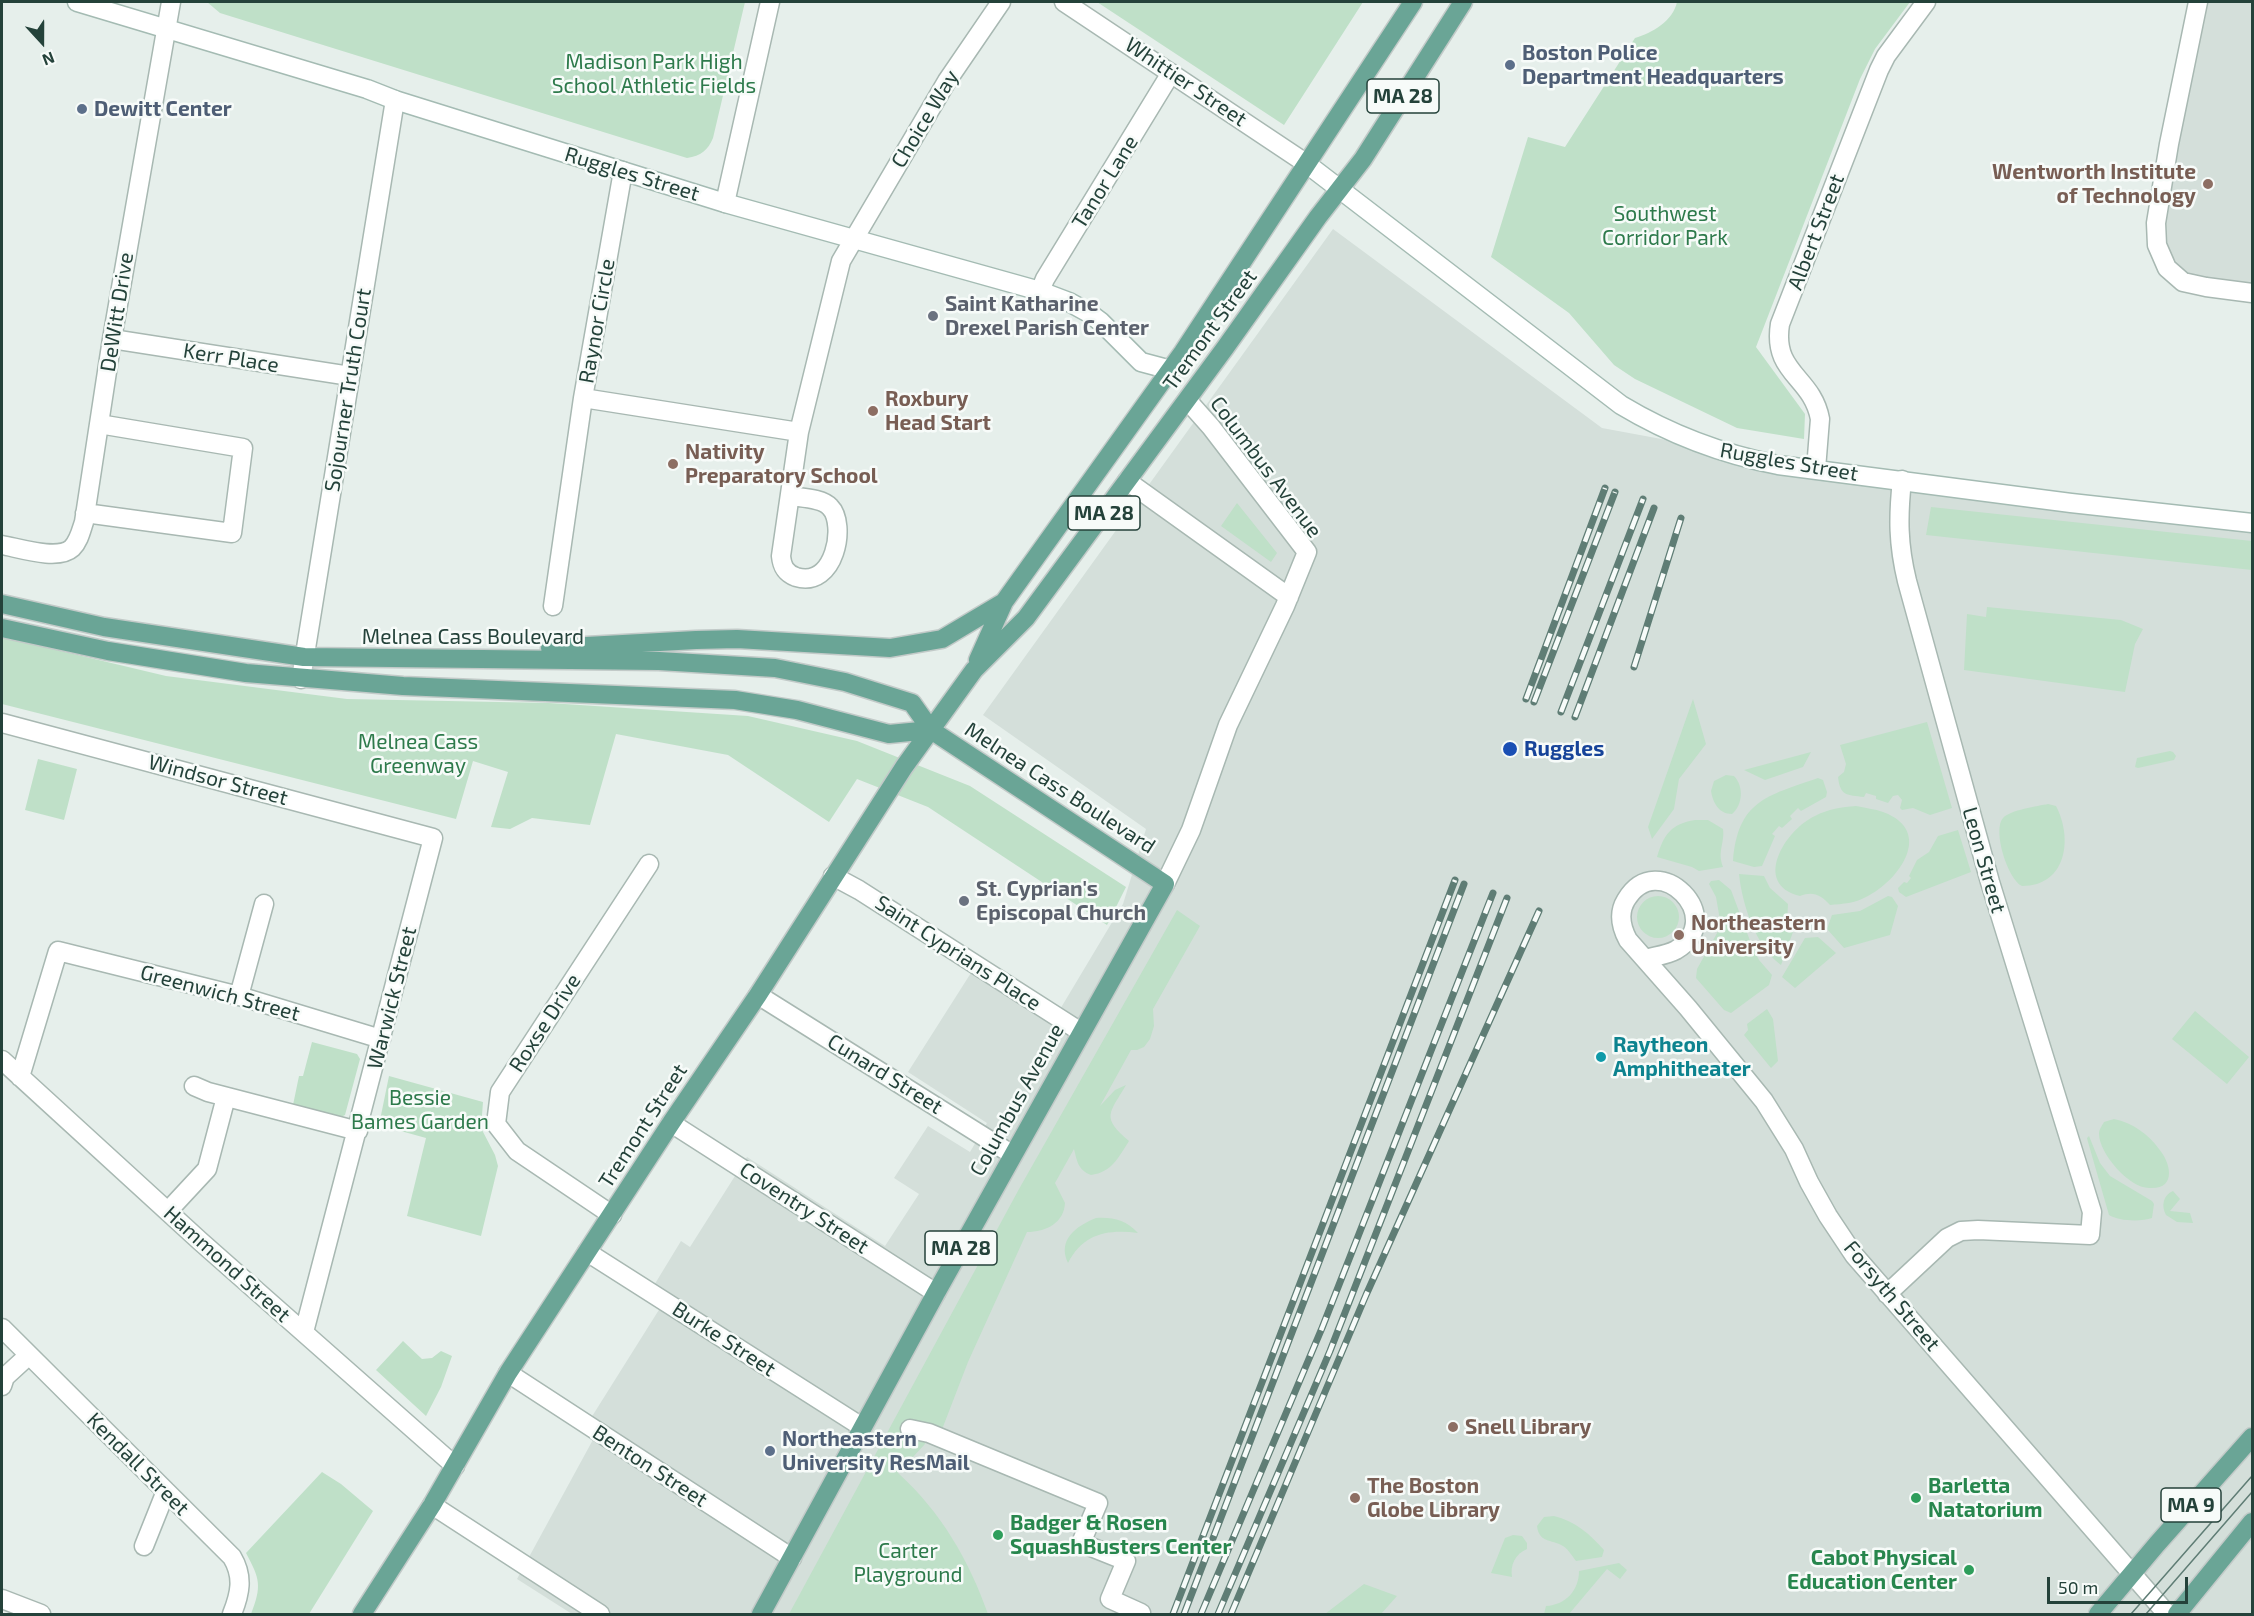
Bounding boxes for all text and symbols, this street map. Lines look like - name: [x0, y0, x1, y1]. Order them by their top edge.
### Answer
- north arrow: [12, 12, 72, 72]
- street label: Whittier Street: [1120, 32, 1252, 132]
- place label: Boston Police Department Headquarters: [1522, 40, 1784, 90]
- text: N: [40, 48, 57, 70]
- park label: Madison Park High School Athletic Fields: [552, 49, 756, 99]
- marker: Boston Police Department Headquarters: [1503, 58, 1517, 72]
- street label: Choice Way: [886, 66, 964, 172]
- road number: MA 28: [1367, 79, 1439, 113]
- place label: Dewitt Center: [94, 96, 232, 122]
- marker: Dewitt Center: [75, 102, 89, 116]
- street label: Tanor Lane: [1067, 131, 1143, 233]
- street label: Ruggles Street: [562, 142, 702, 206]
- place label: Wentworth Institute of Technology: [1992, 159, 2196, 209]
- street label: Albert Street: [1782, 171, 1850, 293]
- marker: Wentworth Institute of Technology: [2201, 177, 2215, 191]
- park label: Southwest Corridor Park: [1602, 201, 1728, 251]
- street label: DeWitt Drive: [95, 250, 139, 374]
- street label: Raynor Circle: [574, 257, 620, 385]
- street label: Tremont Street: [1158, 265, 1262, 395]
- street label: Sojourner Truth Court: [319, 286, 377, 494]
- place label: Saint Katharine Drexel Parish Center: [945, 291, 1149, 341]
- marker: Saint Katharine Drexel Parish Center: [926, 309, 940, 323]
- street label: Kerr Place: [181, 338, 281, 378]
- place label: Roxbury Head Start: [885, 386, 991, 436]
- street label: Columbus Avenue: [1205, 391, 1327, 543]
- marker: Roxbury Head Start: [866, 404, 880, 418]
- street label: Ruggles Street: [1718, 437, 1860, 487]
- place label: Nativity Preparatory School: [685, 439, 878, 489]
- marker: Nativity Preparatory School: [666, 457, 680, 471]
- road number: MA 28: [1068, 496, 1140, 530]
- street label: Melnea Cass Boulevard: [362, 624, 584, 650]
- street label: Melnea Cass Boulevard: [960, 717, 1160, 859]
- park label: Melnea Cass Greenway: [358, 729, 478, 779]
- place label: Ruggles: [1524, 736, 1604, 762]
- marker: Ruggles: [1501, 740, 1519, 758]
- street label: Windsor Street: [145, 749, 291, 811]
- street label: Leon Street: [1957, 804, 2011, 916]
- place label: St. Cyprian's Episcopal Church: [976, 876, 1146, 926]
- street label: Saint Cyprians Place: [870, 890, 1046, 1016]
- marker: St. Cyprian's Episcopal Church: [957, 894, 971, 908]
- place label: Northeastern University: [1691, 910, 1826, 960]
- street label: Warwick Street: [362, 924, 422, 1072]
- marker: Northeastern University: [1672, 928, 1686, 942]
- street label: Greenwich Street: [137, 960, 303, 1026]
- street label: Roxse Drive: [504, 969, 586, 1077]
- street label: Columbus Avenue: [965, 1019, 1069, 1181]
- street label: Cunard Street: [823, 1029, 947, 1119]
- place label: Raytheon Amphitheater: [1613, 1032, 1751, 1082]
- marker: Raytheon Amphitheater: [1594, 1050, 1608, 1064]
- street label: Tremont Street: [593, 1059, 693, 1193]
- park label: Bessie Bames Garden: [351, 1085, 489, 1135]
- street label: Coventry Street: [735, 1157, 873, 1259]
- street label: Hammond Street: [159, 1201, 295, 1327]
- road number: MA 28: [925, 1231, 997, 1265]
- street label: Forsyth Street: [1839, 1236, 1945, 1356]
- street label: Burke Street: [668, 1296, 780, 1382]
- street label: Kendall Street: [81, 1407, 195, 1521]
- place label: Snell Library: [1465, 1414, 1591, 1440]
- street label: Benton Street: [588, 1420, 712, 1512]
- marker: Snell Library: [1446, 1420, 1460, 1434]
- place label: Northeastern University ResMail: [782, 1426, 970, 1476]
- marker: Northeastern University ResMail: [763, 1444, 777, 1458]
- place label: The Boston Globe Library: [1367, 1473, 1500, 1523]
- place label: Barletta Natatorium: [1928, 1473, 2042, 1523]
- road number: MA 9: [2161, 1488, 2221, 1522]
- marker: The Boston Globe Library: [1348, 1491, 1362, 1505]
- marker: Barletta Natatorium: [1909, 1491, 1923, 1505]
- place label: Badger & Rosen SquashBusters Center: [1010, 1510, 1231, 1560]
- marker: Badger & Rosen SquashBusters Center: [991, 1528, 1005, 1542]
- park label: Carter Playground: [853, 1538, 963, 1588]
- place label: Cabot Physical Education Center: [1787, 1545, 1957, 1595]
- marker: Cabot Physical Education Center: [1962, 1563, 1976, 1577]
- scale bar: [2050, 1565, 2191, 1603]
- text: 50 m: [2058, 1576, 2098, 1598]

